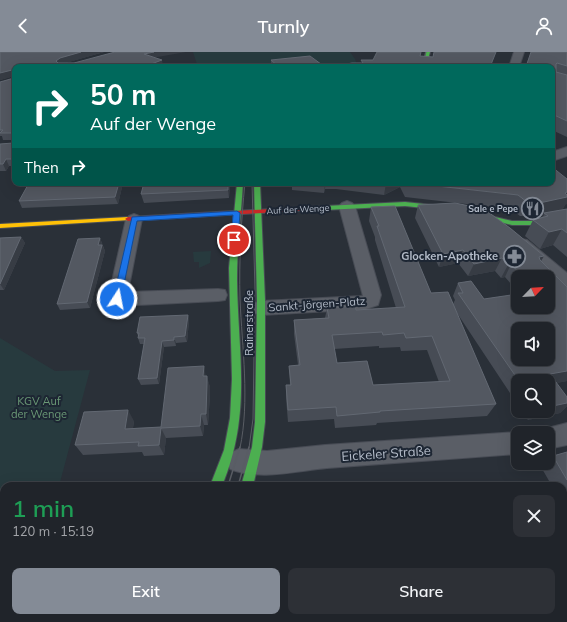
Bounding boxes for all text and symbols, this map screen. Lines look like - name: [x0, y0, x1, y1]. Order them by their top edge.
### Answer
- icon: back: [12, 15, 34, 37]
- text: Turnly: [258, 15, 309, 38]
- icon: person: [533, 15, 555, 37]
- text: 50 m: [90, 77, 156, 112]
- icon: right: [24, 80, 76, 132]
- text: Auf der Wenge: [90, 112, 216, 135]
- icon: right: [67, 156, 89, 178]
- text: Then: [24, 158, 59, 177]
- restaurant icon: Sale e Pepe: [520, 195, 546, 221]
- street label: Auf der Wenge: [266, 202, 330, 216]
- place label: Sale e Pepe: [468, 203, 518, 214]
- pin: [217, 223, 251, 257]
- icon: arrive: [223, 229, 245, 251]
- pharmacy icon: Glocken-Apotheke: [501, 243, 527, 269]
- place label: Glocken-Apotheke: [401, 249, 498, 263]
- north arrow: [511, 270, 555, 314]
- map controls: [511, 270, 555, 470]
- position arrow: [96, 278, 138, 320]
- street label: Rainerstraße: [242, 290, 256, 356]
- street label: Sankt-Jörgen-Platz: [268, 294, 366, 314]
- button: sound: [511, 322, 555, 366]
- button: search: [511, 374, 555, 418]
- park label: KGV Auf der Wenge: [11, 394, 67, 421]
- button: layers: [511, 426, 555, 470]
- street label: Eickeler Straße: [341, 442, 431, 464]
- text: 1 min: [12, 493, 74, 523]
- button: close: [513, 495, 555, 537]
- text: 120 m · 15:19: [12, 523, 94, 539]
- button: Exit: [12, 568, 280, 614]
- button: Share: [288, 568, 555, 614]

